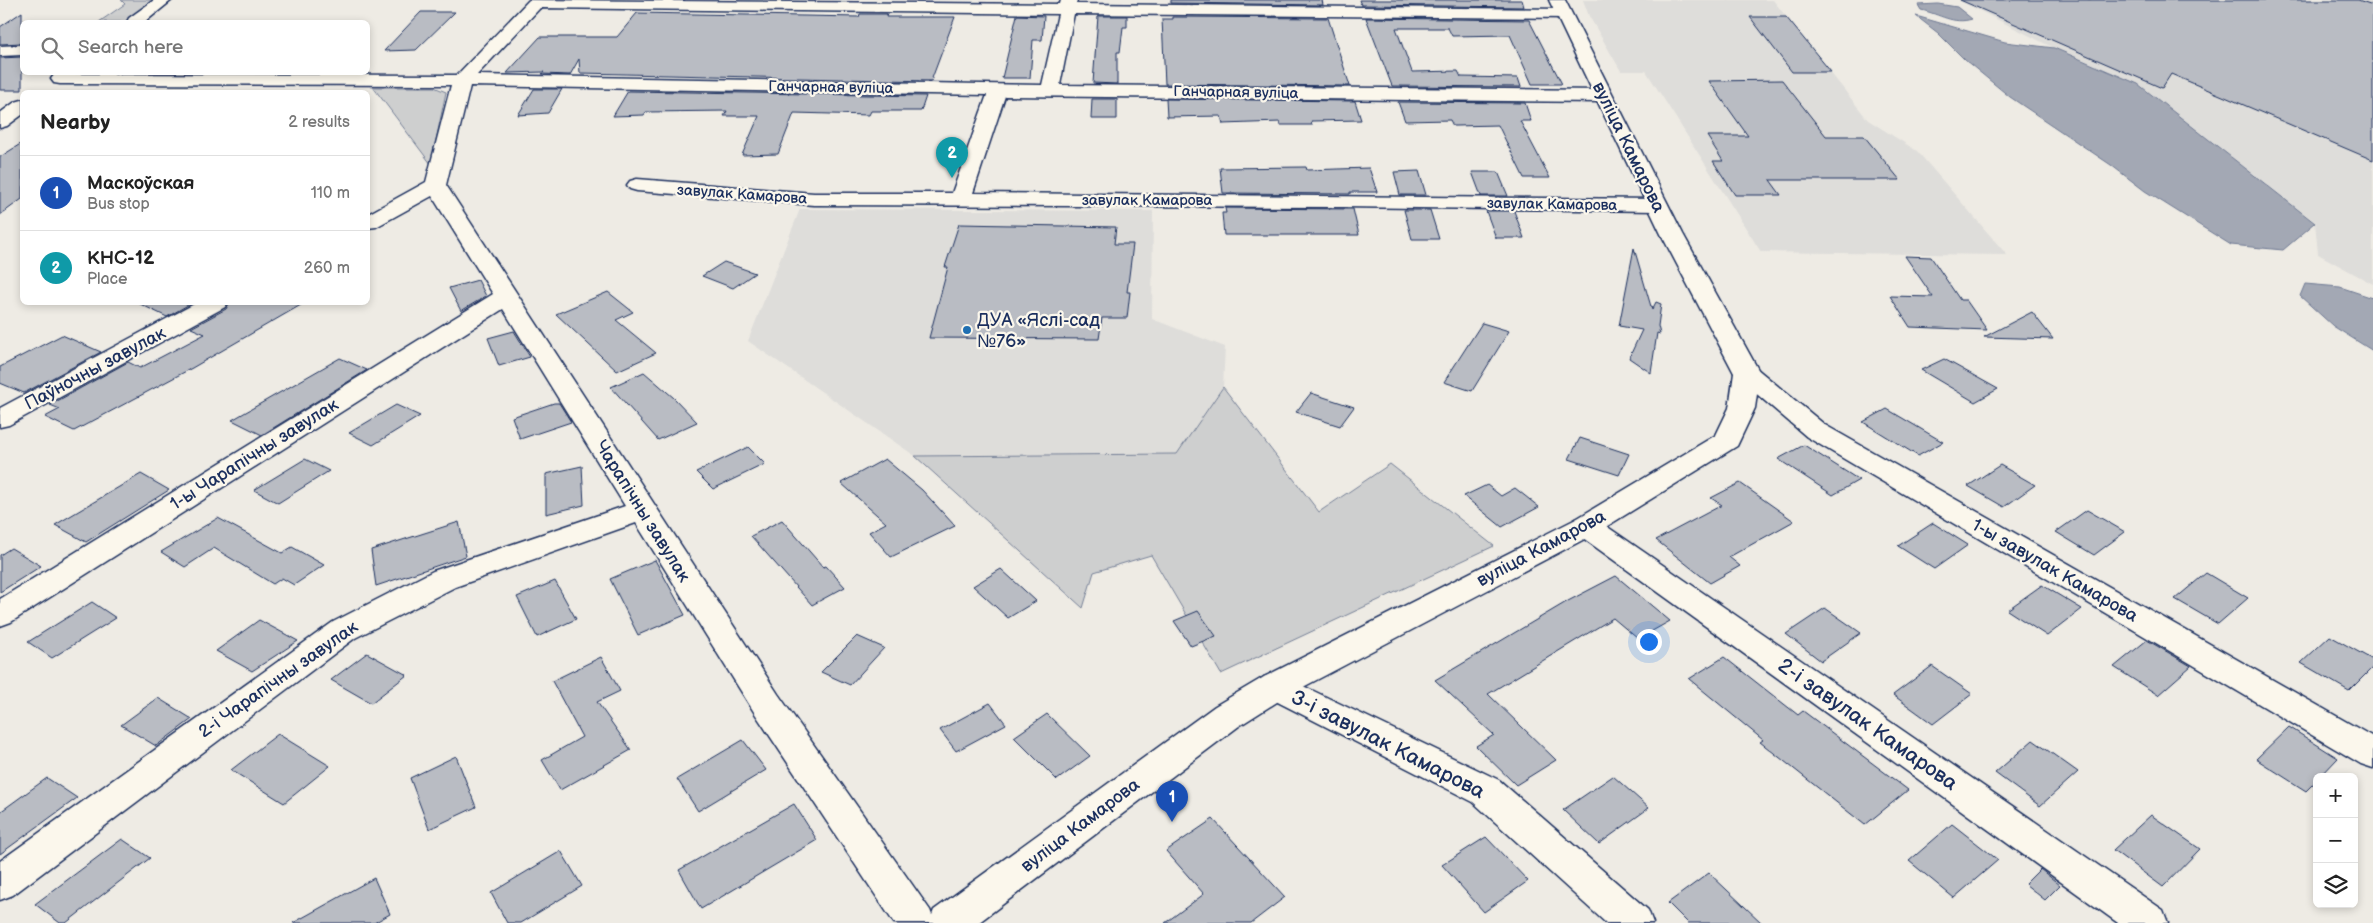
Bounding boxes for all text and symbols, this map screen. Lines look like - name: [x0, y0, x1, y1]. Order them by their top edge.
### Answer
- search box: [20, 20, 370, 75]
- icon: search: [38, 34, 66, 62]
- text: Search here: [78, 36, 183, 59]
- street label: Ганчарная вуліца: [768, 77, 894, 98]
- street label: вуліца Камарова: [1588, 78, 1669, 216]
- street label: Ганчарная вуліца: [1173, 82, 1299, 103]
- text: Nearby: [40, 110, 110, 135]
- text: 2 results: [288, 113, 350, 132]
- pin: 2: [936, 137, 968, 178]
- text: Маскоўская: [87, 172, 195, 195]
- street label: завулак Камарова: [676, 180, 808, 209]
- text: 1: [53, 184, 59, 203]
- text: 110 m: [311, 184, 350, 203]
- street label: завулак Камарова: [1082, 191, 1212, 210]
- street label: завулак Камарова: [1487, 194, 1618, 215]
- text: Bus stop: [87, 195, 150, 214]
- text: КНС-12: [87, 247, 154, 270]
- text: 2: [51, 259, 61, 278]
- text: 260 m: [304, 259, 350, 278]
- text: Place: [87, 270, 128, 289]
- place label: ДУА «Яслі-сад №76»: [977, 310, 1100, 352]
- street label: Паўночны завулак: [21, 322, 170, 415]
- marker: ДУА «Яслі-сад №76»: [961, 324, 973, 336]
- street label: 1-ы Чарапічны завулак: [166, 394, 343, 515]
- street label: Чарапічны завулак: [590, 437, 695, 586]
- street label: вуліца Камарова: [1473, 505, 1610, 591]
- street label: 1-ы завулак Камарова: [1968, 514, 2142, 627]
- street label: 2-і Чарапічны завулак: [195, 616, 362, 742]
- your location: [1636, 629, 1662, 655]
- street label: 2-і завулак Камарова: [1773, 653, 1963, 796]
- street label: 3-і завулак Камарова: [1287, 685, 1489, 804]
- map controls: [2313, 773, 2358, 908]
- button: +: [2313, 773, 2358, 818]
- street label: вуліца Камарова: [1017, 774, 1144, 877]
- pin: 1: [1156, 781, 1188, 822]
- button: −: [2313, 818, 2358, 863]
- button: layers: [2313, 863, 2358, 908]

